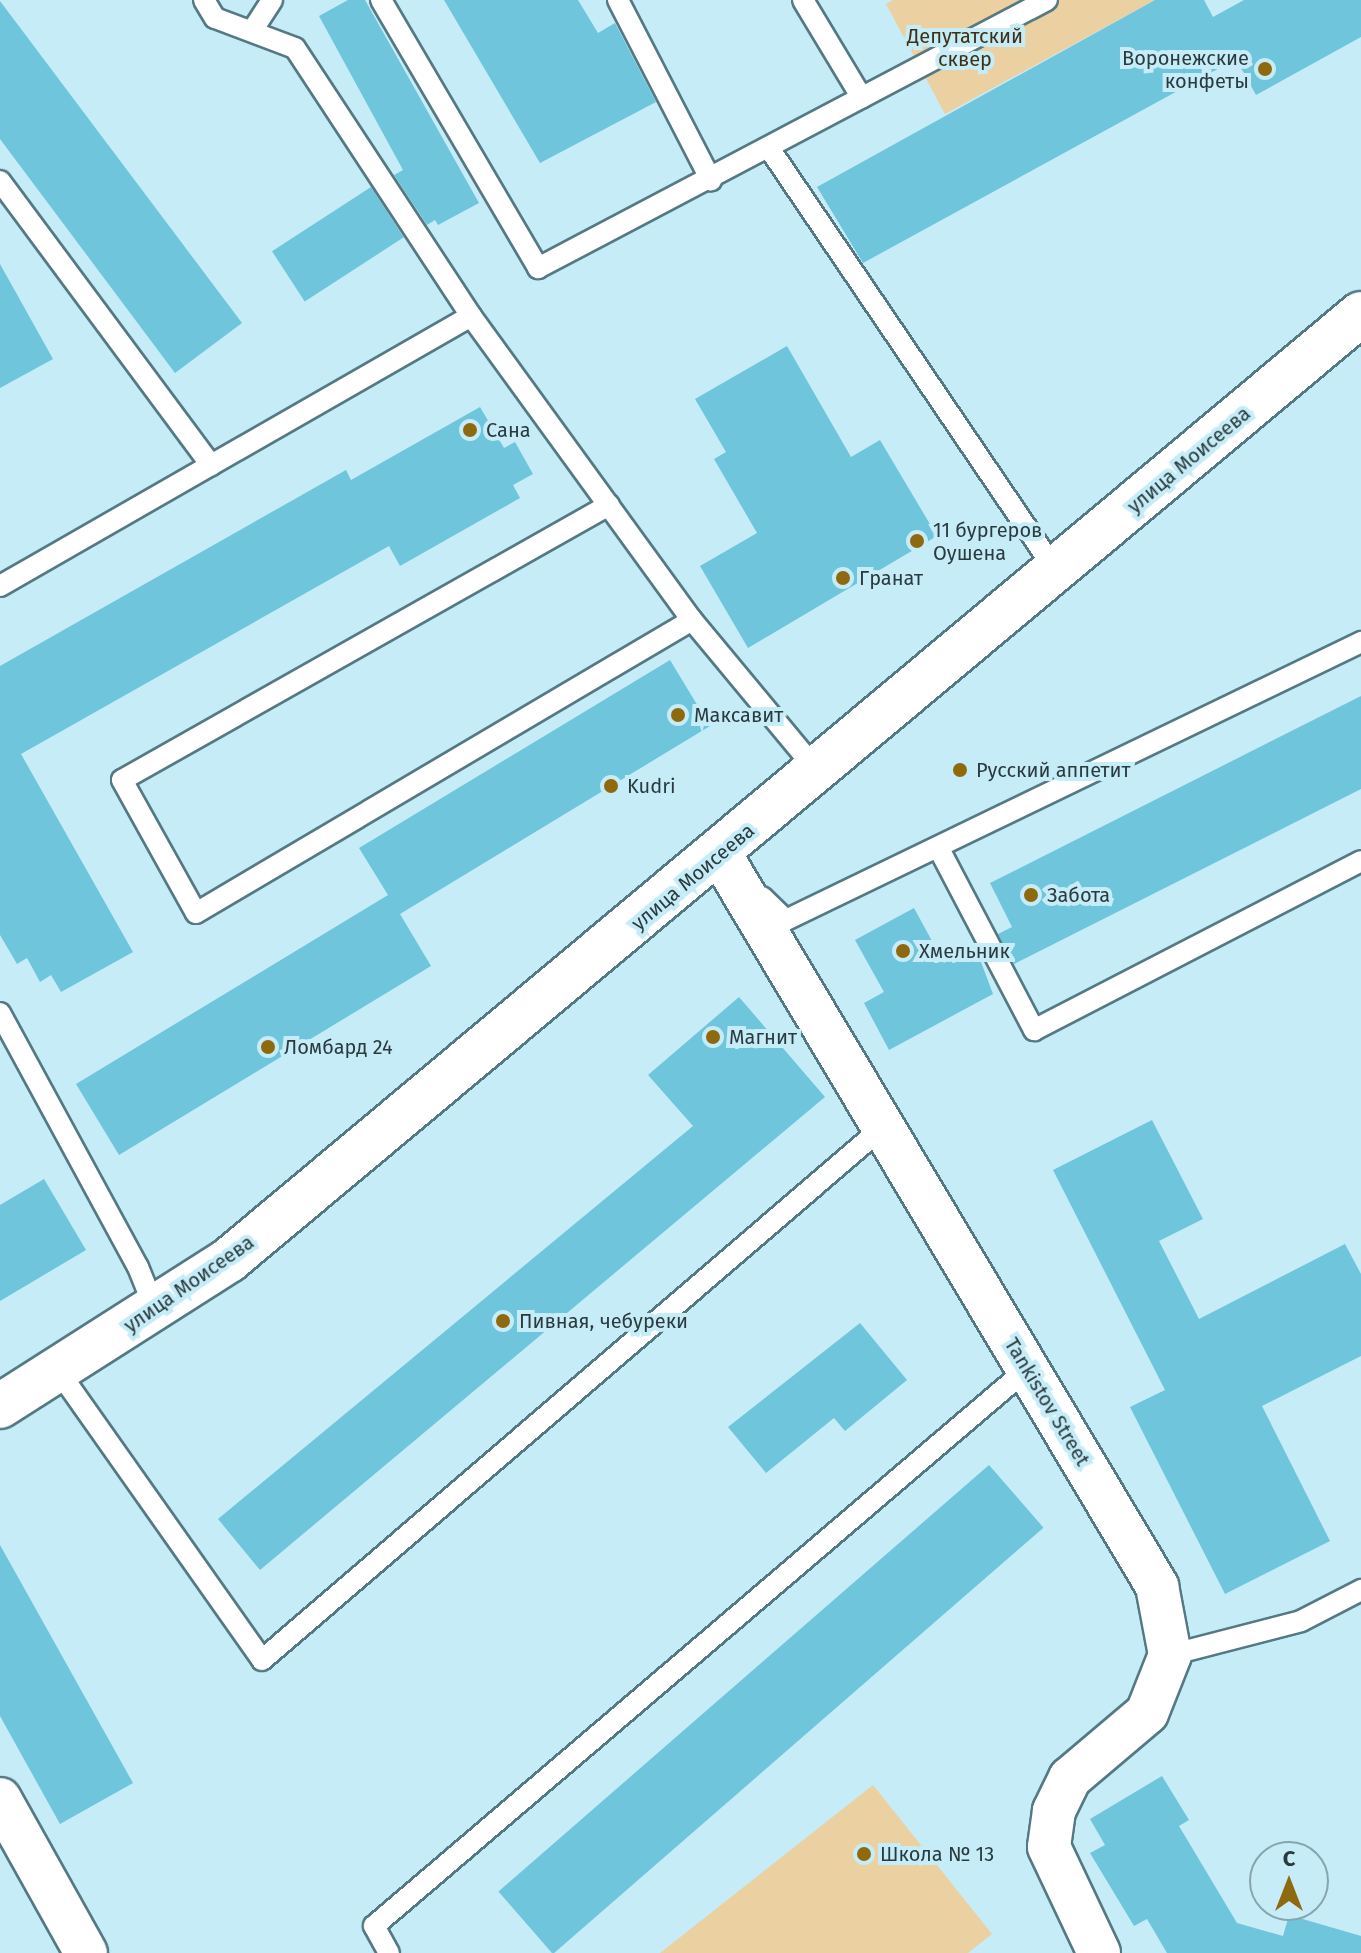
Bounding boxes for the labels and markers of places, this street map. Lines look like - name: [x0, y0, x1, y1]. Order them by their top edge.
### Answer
- place label: Воронежские конфеты: [1122, 46, 1249, 93]
- marker: Воронежские конфеты: [1256, 60, 1274, 78]
- place label: Сана: [486, 418, 531, 442]
- marker: Сана: [461, 421, 479, 439]
- place label: 11 бургеров Оушена: [933, 518, 1042, 565]
- marker: 11 бургеров Оушена: [908, 532, 926, 550]
- place label: Гранат: [859, 566, 923, 590]
- marker: Гранат: [834, 569, 852, 587]
- place label: Максавит: [694, 703, 783, 727]
- marker: Максавит: [669, 706, 687, 724]
- place label: Русский аппетит: [976, 758, 1131, 782]
- marker: Русский аппетит: [951, 761, 969, 779]
- place label: Kudri: [627, 774, 676, 798]
- marker: Kudri: [602, 777, 620, 795]
- place label: Забота: [1047, 883, 1110, 907]
- marker: Забота: [1022, 886, 1040, 904]
- place label: Хмельник: [919, 939, 1010, 963]
- marker: Хмельник: [894, 942, 912, 960]
- place label: Магнит: [729, 1025, 797, 1049]
- marker: Магнит: [704, 1028, 722, 1046]
- place label: Ломбард 24: [284, 1035, 393, 1059]
- marker: Ломбард 24: [259, 1038, 277, 1056]
- place label: Пивная, чебуреки: [519, 1309, 688, 1333]
- marker: Пивная, чебуреки: [494, 1312, 512, 1330]
- place label: Школа № 13: [880, 1842, 994, 1866]
- marker: Школа № 13: [855, 1845, 873, 1863]

